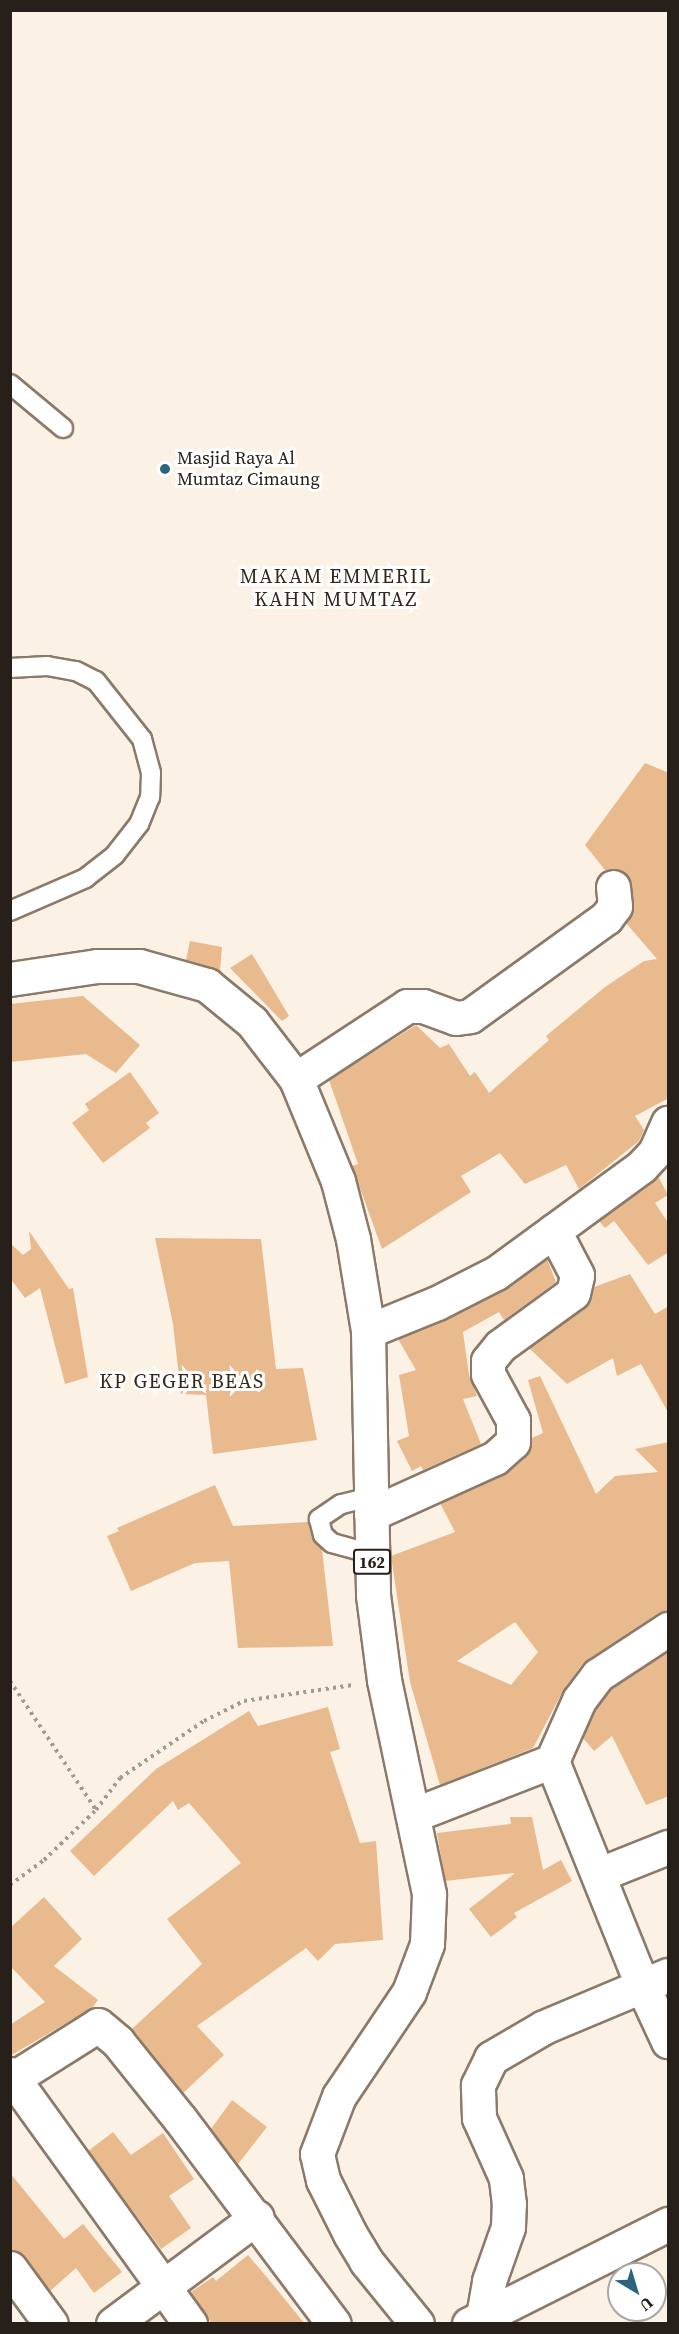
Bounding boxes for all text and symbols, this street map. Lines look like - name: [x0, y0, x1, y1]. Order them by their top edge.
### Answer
- place label: Masjid Raya Al Mumtaz Cimaung: [177, 448, 320, 490]
- marker: Masjid Raya Al Mumtaz Cimaung: [158, 462, 172, 476]
- district label: MAKAM EMMERIL KAHN MUMTAZ: [240, 565, 432, 612]
- district label: KP GEGER BEAS: [99, 1369, 265, 1393]
- road number: 162: [352, 1549, 392, 1575]
- north arrow: [607, 2262, 667, 2322]
- text: U: [635, 2292, 658, 2317]

